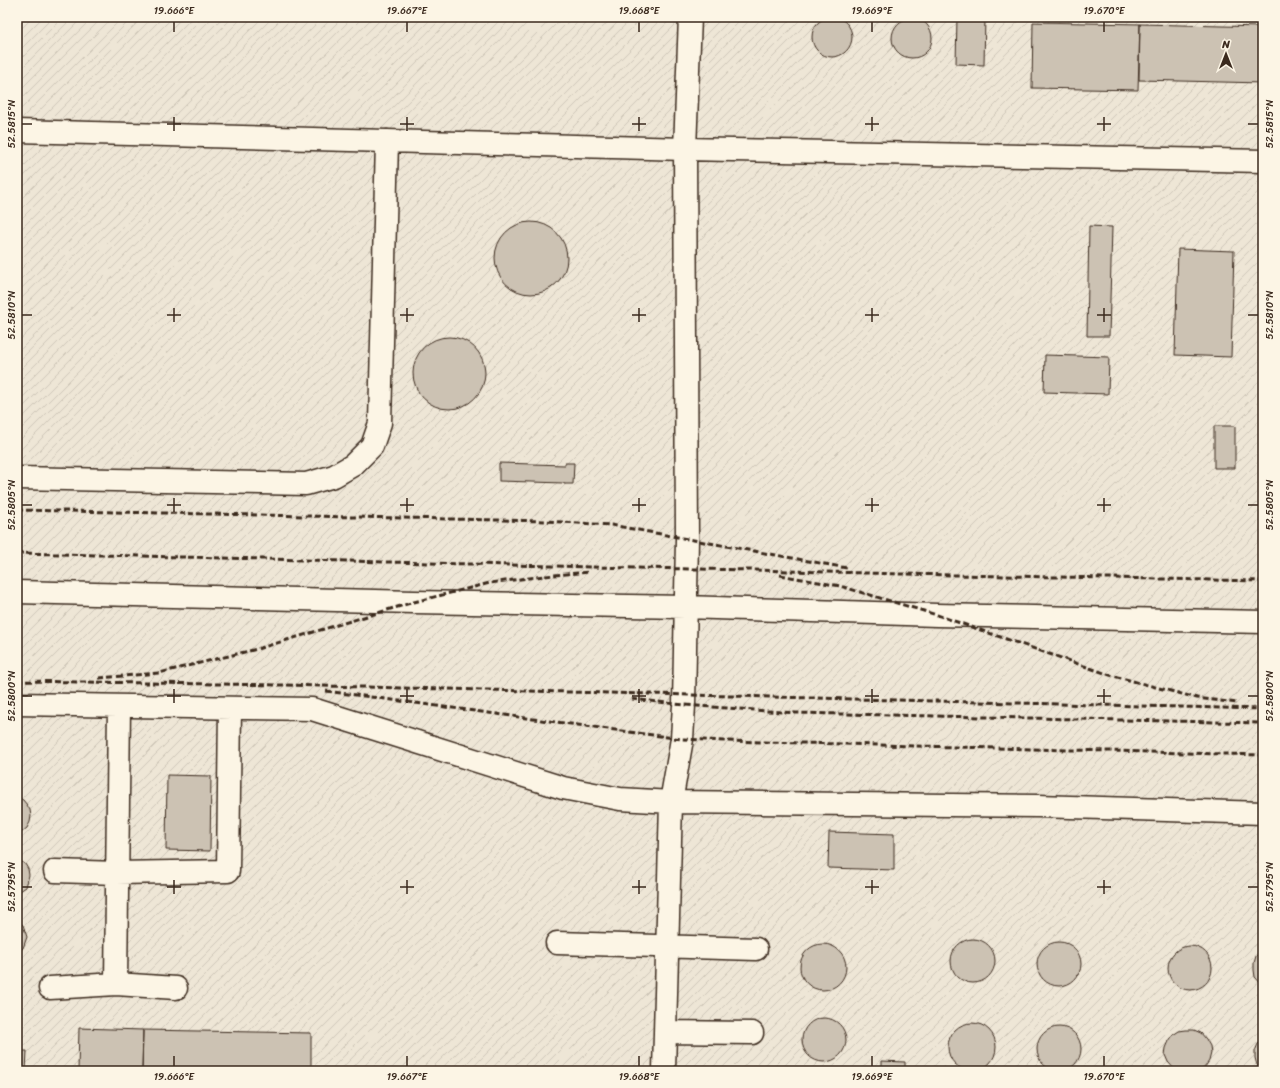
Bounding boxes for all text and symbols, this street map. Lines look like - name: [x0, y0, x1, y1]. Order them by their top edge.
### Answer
- text: 19.666°E: [154, 2, 196, 20]
- text: 19.667°E: [387, 2, 429, 20]
- text: 19.668°E: [619, 2, 661, 20]
- text: 19.669°E: [852, 2, 894, 20]
- text: 19.670°E: [1084, 2, 1126, 20]
- north arrow: [1206, 34, 1246, 74]
- text: N: [1221, 35, 1230, 54]
- text: 52.5815°N: [3, 100, 21, 148]
- text: 52.5815°N: [1261, 100, 1279, 148]
- text: 52.5810°N: [3, 291, 21, 339]
- text: 52.5810°N: [1261, 291, 1279, 339]
- text: 52.5805°N: [3, 480, 21, 530]
- text: 52.5805°N: [1261, 480, 1279, 530]
- text: 52.5800°N: [3, 670, 21, 721]
- text: 52.5800°N: [1261, 670, 1279, 721]
- text: 52.5795°N: [3, 862, 21, 912]
- text: 52.5795°N: [1261, 862, 1279, 912]
- text: 19.666°E: [154, 1068, 196, 1086]
- text: 19.667°E: [387, 1068, 429, 1086]
- text: 19.668°E: [619, 1068, 661, 1086]
- text: 19.669°E: [852, 1068, 894, 1086]
- text: 19.670°E: [1084, 1068, 1126, 1086]

